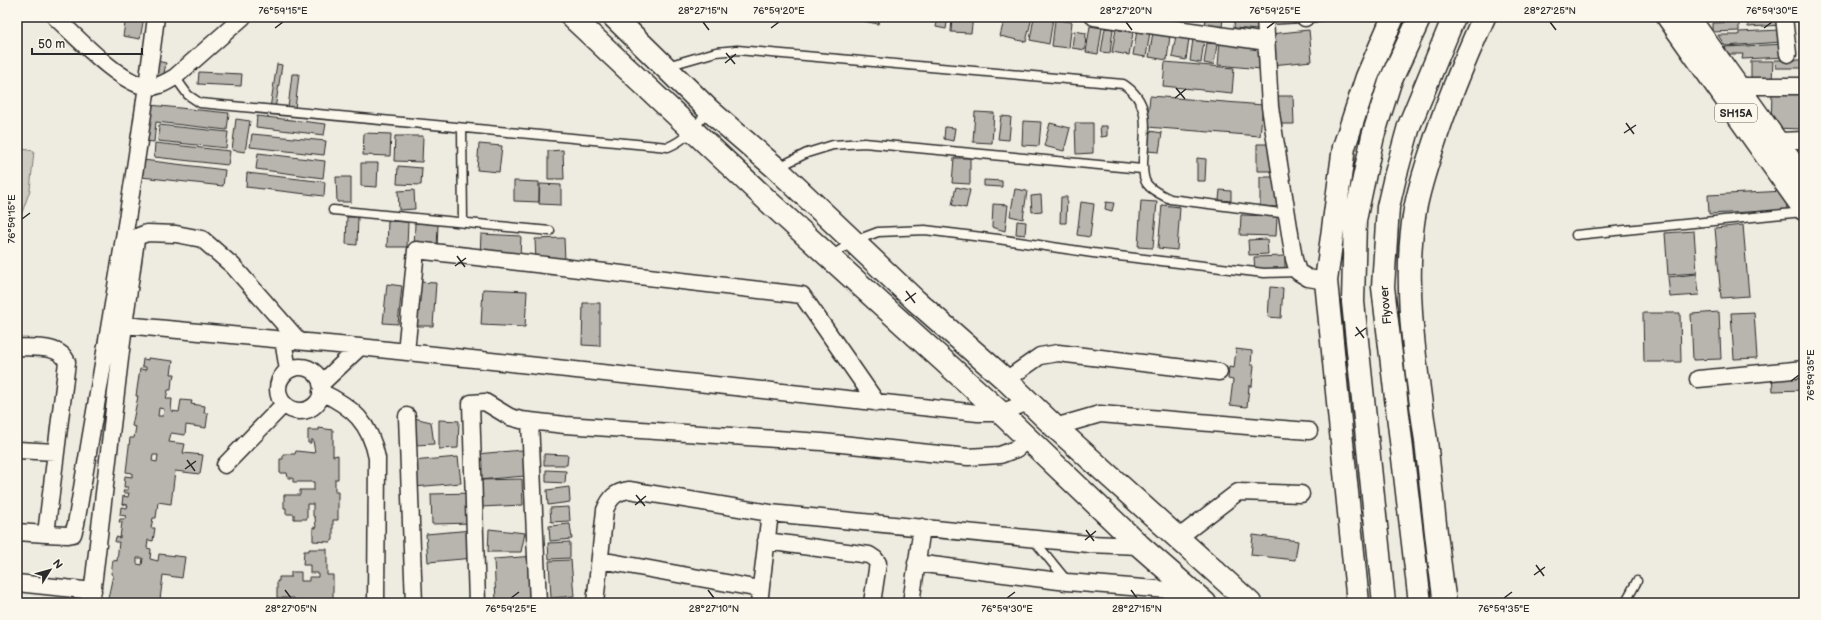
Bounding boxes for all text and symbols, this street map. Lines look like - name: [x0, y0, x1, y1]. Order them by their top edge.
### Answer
- text: 76°59'15"E: [258, 5, 308, 17]
- text: 28°27'15"N: [678, 5, 728, 17]
- text: 76°59'20"E: [753, 5, 805, 17]
- text: 28°27'20"N: [1100, 5, 1152, 17]
- text: 76°59'25"E: [1249, 5, 1301, 17]
- text: 28°27'25"N: [1524, 5, 1576, 17]
- text: 76°59'30"E: [1746, 5, 1798, 17]
- scale bar: [32, 30, 142, 56]
- text: 50 m: [38, 37, 65, 52]
- road number: SH15A: [1715, 104, 1757, 122]
- text: 76°59'15"E: [6, 194, 18, 244]
- street label: Flyover: [1377, 284, 1395, 325]
- text: 76°59'35"E: [1805, 349, 1817, 401]
- north arrow: [30, 550, 70, 590]
- text: N: [50, 557, 65, 571]
- text: 28°27'05"N: [265, 603, 317, 615]
- text: 76°59'25"E: [485, 603, 537, 615]
- text: 28°27'10"N: [689, 603, 739, 615]
- text: 76°59'30"E: [981, 603, 1033, 615]
- text: 28°27'15"N: [1112, 603, 1162, 615]
- text: 76°59'35"E: [1478, 603, 1530, 615]

